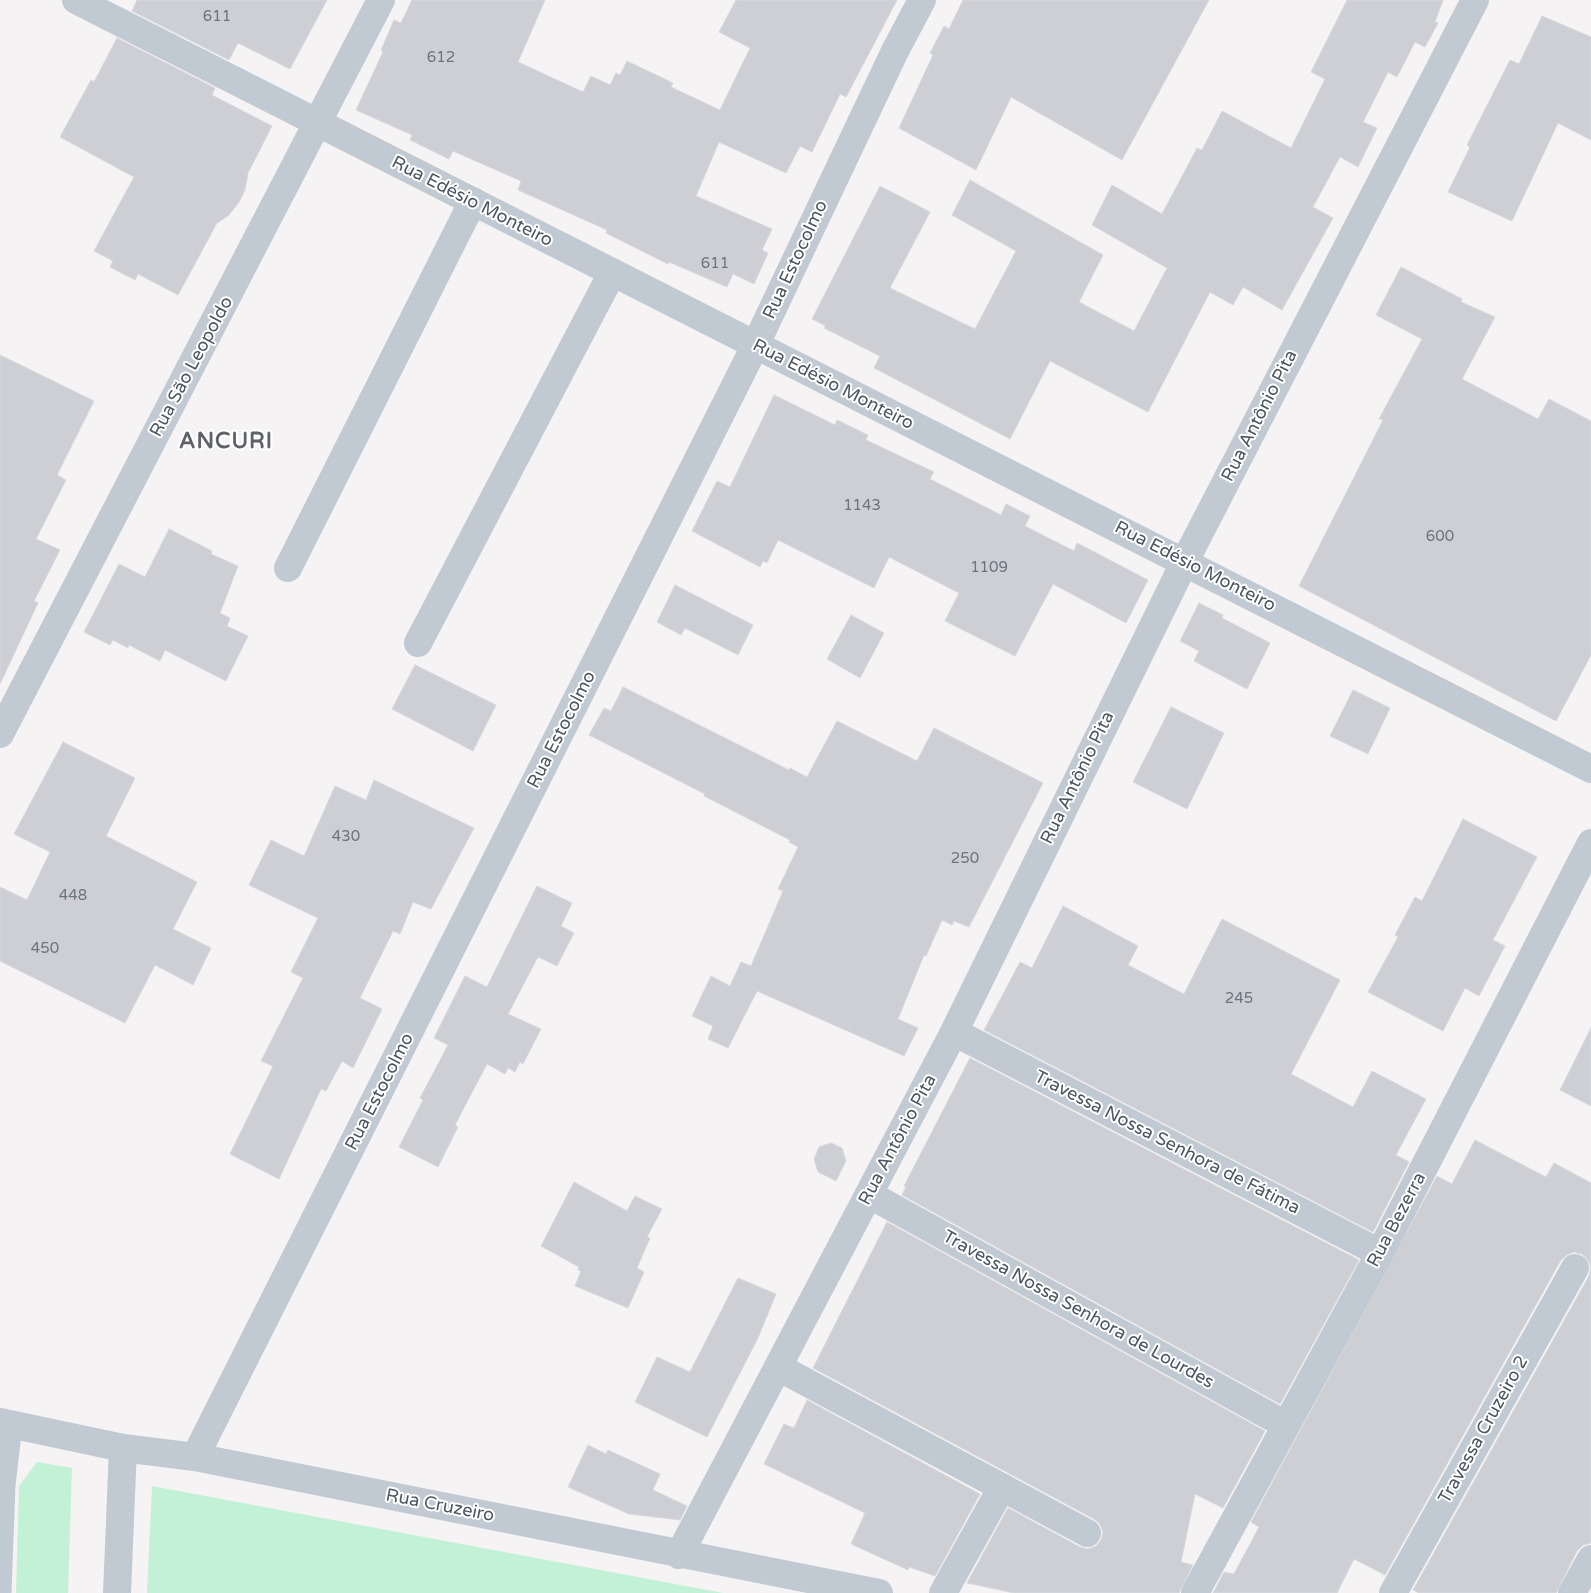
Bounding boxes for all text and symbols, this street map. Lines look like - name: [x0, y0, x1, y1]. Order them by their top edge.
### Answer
- house number: 611: [203, 8, 231, 26]
- house number: 612: [427, 49, 455, 67]
- street label: Rua Edésio Monteiro: [388, 152, 556, 252]
- street label: Rua Estocolmo: [759, 197, 833, 323]
- house number: 611: [701, 255, 729, 273]
- street label: Rua São Leopoldo: [146, 293, 238, 441]
- street label: Rua Edésio Monteiro: [749, 335, 917, 435]
- street label: Rua Antônio Pita: [1218, 347, 1302, 485]
- district label: ANCURI: [178, 429, 274, 455]
- house number: 1143: [843, 497, 881, 515]
- street label: Rua Edésio Monteiro: [1111, 517, 1279, 617]
- house number: 600: [1426, 528, 1454, 546]
- house number: 1109: [970, 559, 1008, 577]
- street label: Rua Estocolmo: [523, 668, 601, 792]
- street label: Rua Antônio Pita: [1037, 708, 1119, 848]
- house number: 430: [332, 828, 360, 846]
- house number: 250: [951, 850, 979, 868]
- house number: 448: [59, 887, 87, 905]
- house number: 450: [31, 940, 59, 958]
- house number: 245: [1225, 990, 1253, 1008]
- street label: Rua Estocolmo: [341, 1030, 419, 1154]
- street label: Travessa Nossa Senhora de Fátima: [1031, 1066, 1303, 1220]
- street label: Rua Antônio Pita: [854, 1071, 942, 1209]
- street label: Rua Bezerra: [1363, 1169, 1431, 1271]
- street label: Travessa Nossa Senhora de Lourdes: [939, 1226, 1217, 1394]
- street label: Travessa Cruzeiro 2: [1434, 1352, 1534, 1508]
- street label: Rua Cruzeiro: [384, 1485, 496, 1527]

